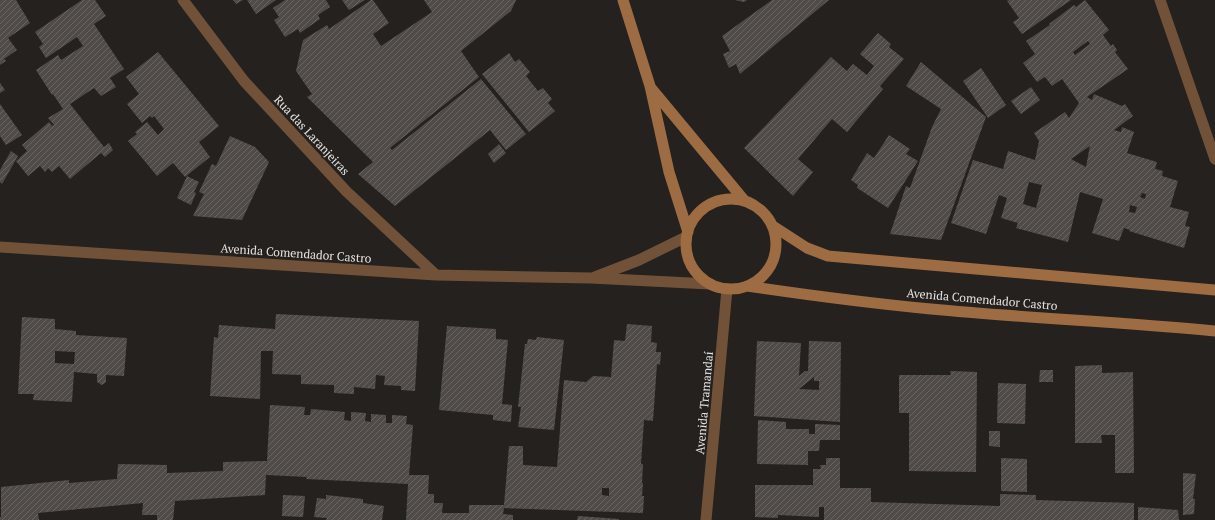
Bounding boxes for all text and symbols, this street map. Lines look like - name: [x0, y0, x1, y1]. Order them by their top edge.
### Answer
- street label: Rua das Laranjeiras: [271, 92, 353, 178]
- street label: Avenida Comendador Castro: [220, 240, 372, 266]
- street label: Avenida Comendador Castro: [906, 285, 1058, 313]
- street label: Avenida Tramandaí: [692, 351, 716, 455]

